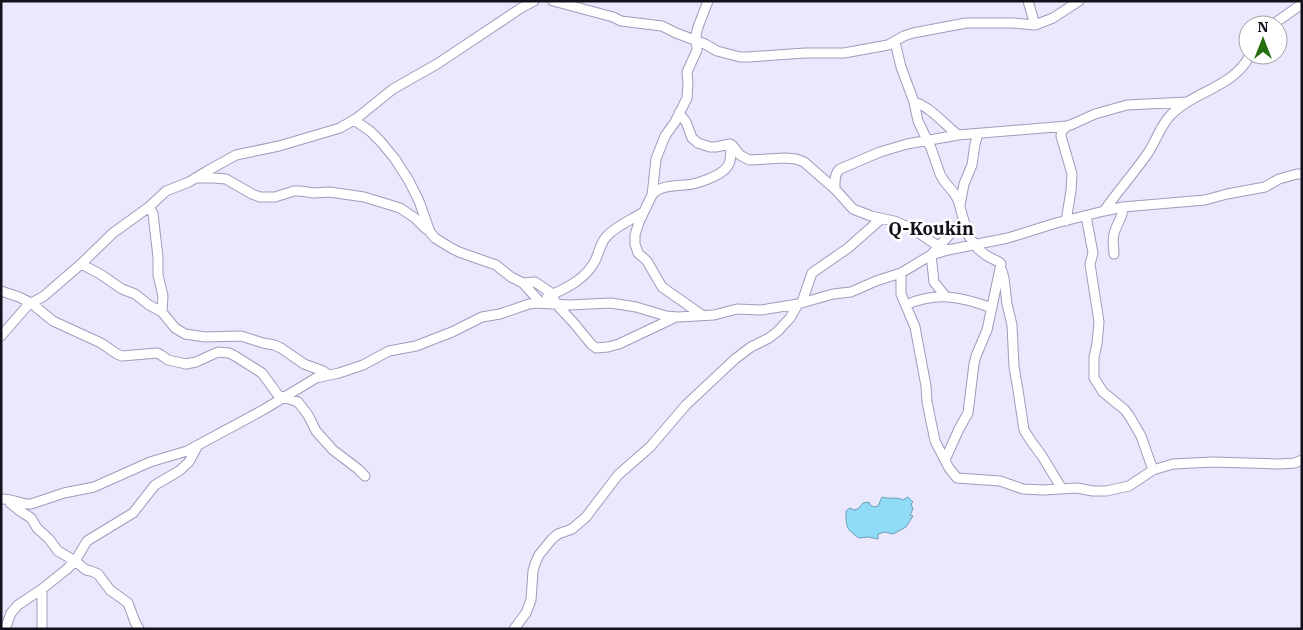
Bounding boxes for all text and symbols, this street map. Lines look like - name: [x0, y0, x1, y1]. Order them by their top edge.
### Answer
- north arrow: [1238, 15, 1288, 65]
- text: N: [1257, 18, 1269, 36]
- district label: Q-Koukin: [888, 217, 974, 240]

